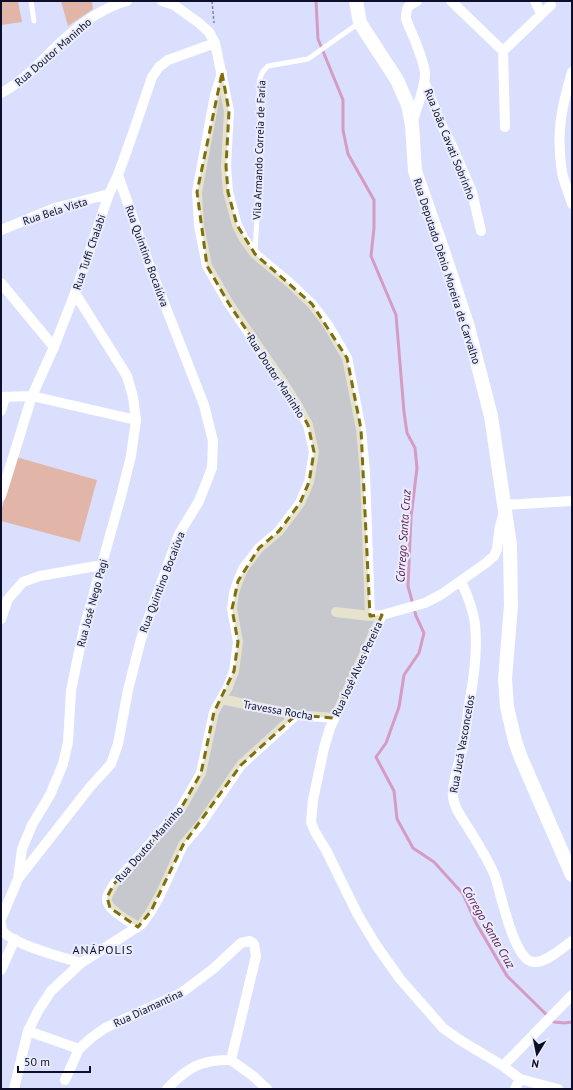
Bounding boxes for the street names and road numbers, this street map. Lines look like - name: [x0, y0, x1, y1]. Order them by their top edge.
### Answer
- street label: Rua Doutor Maninho: [12, 15, 94, 89]
- street label: Vila Armando Correia de Faria: [250, 80, 268, 221]
- street label: Rua João Cavati Sobrinho: [421, 87, 479, 202]
- street label: Rua Deputado Dênio Moreira de Carvalho: [410, 176, 484, 366]
- street label: Rua Bela Vista: [21, 194, 89, 228]
- street label: Rua Quintino Bocaiúva: [122, 203, 172, 309]
- street label: Rua Tuffi Chalabi: [70, 212, 108, 292]
- street label: Rua Doutor Maninho: [244, 332, 308, 421]
- street label: Rua Quintino Bocaiúva: [136, 530, 188, 634]
- street label: Rua José Nego Pagi: [74, 557, 111, 649]
- street label: Rua José Alves Pereira: [329, 619, 385, 719]
- street label: Rua Jucá Vasconcelos: [446, 694, 478, 794]
- street label: Travessa Rocha: [242, 697, 314, 723]
- street label: Rua Doutor Maninho: [112, 803, 186, 885]
- street label: Rua Diamantina: [111, 986, 185, 1030]

